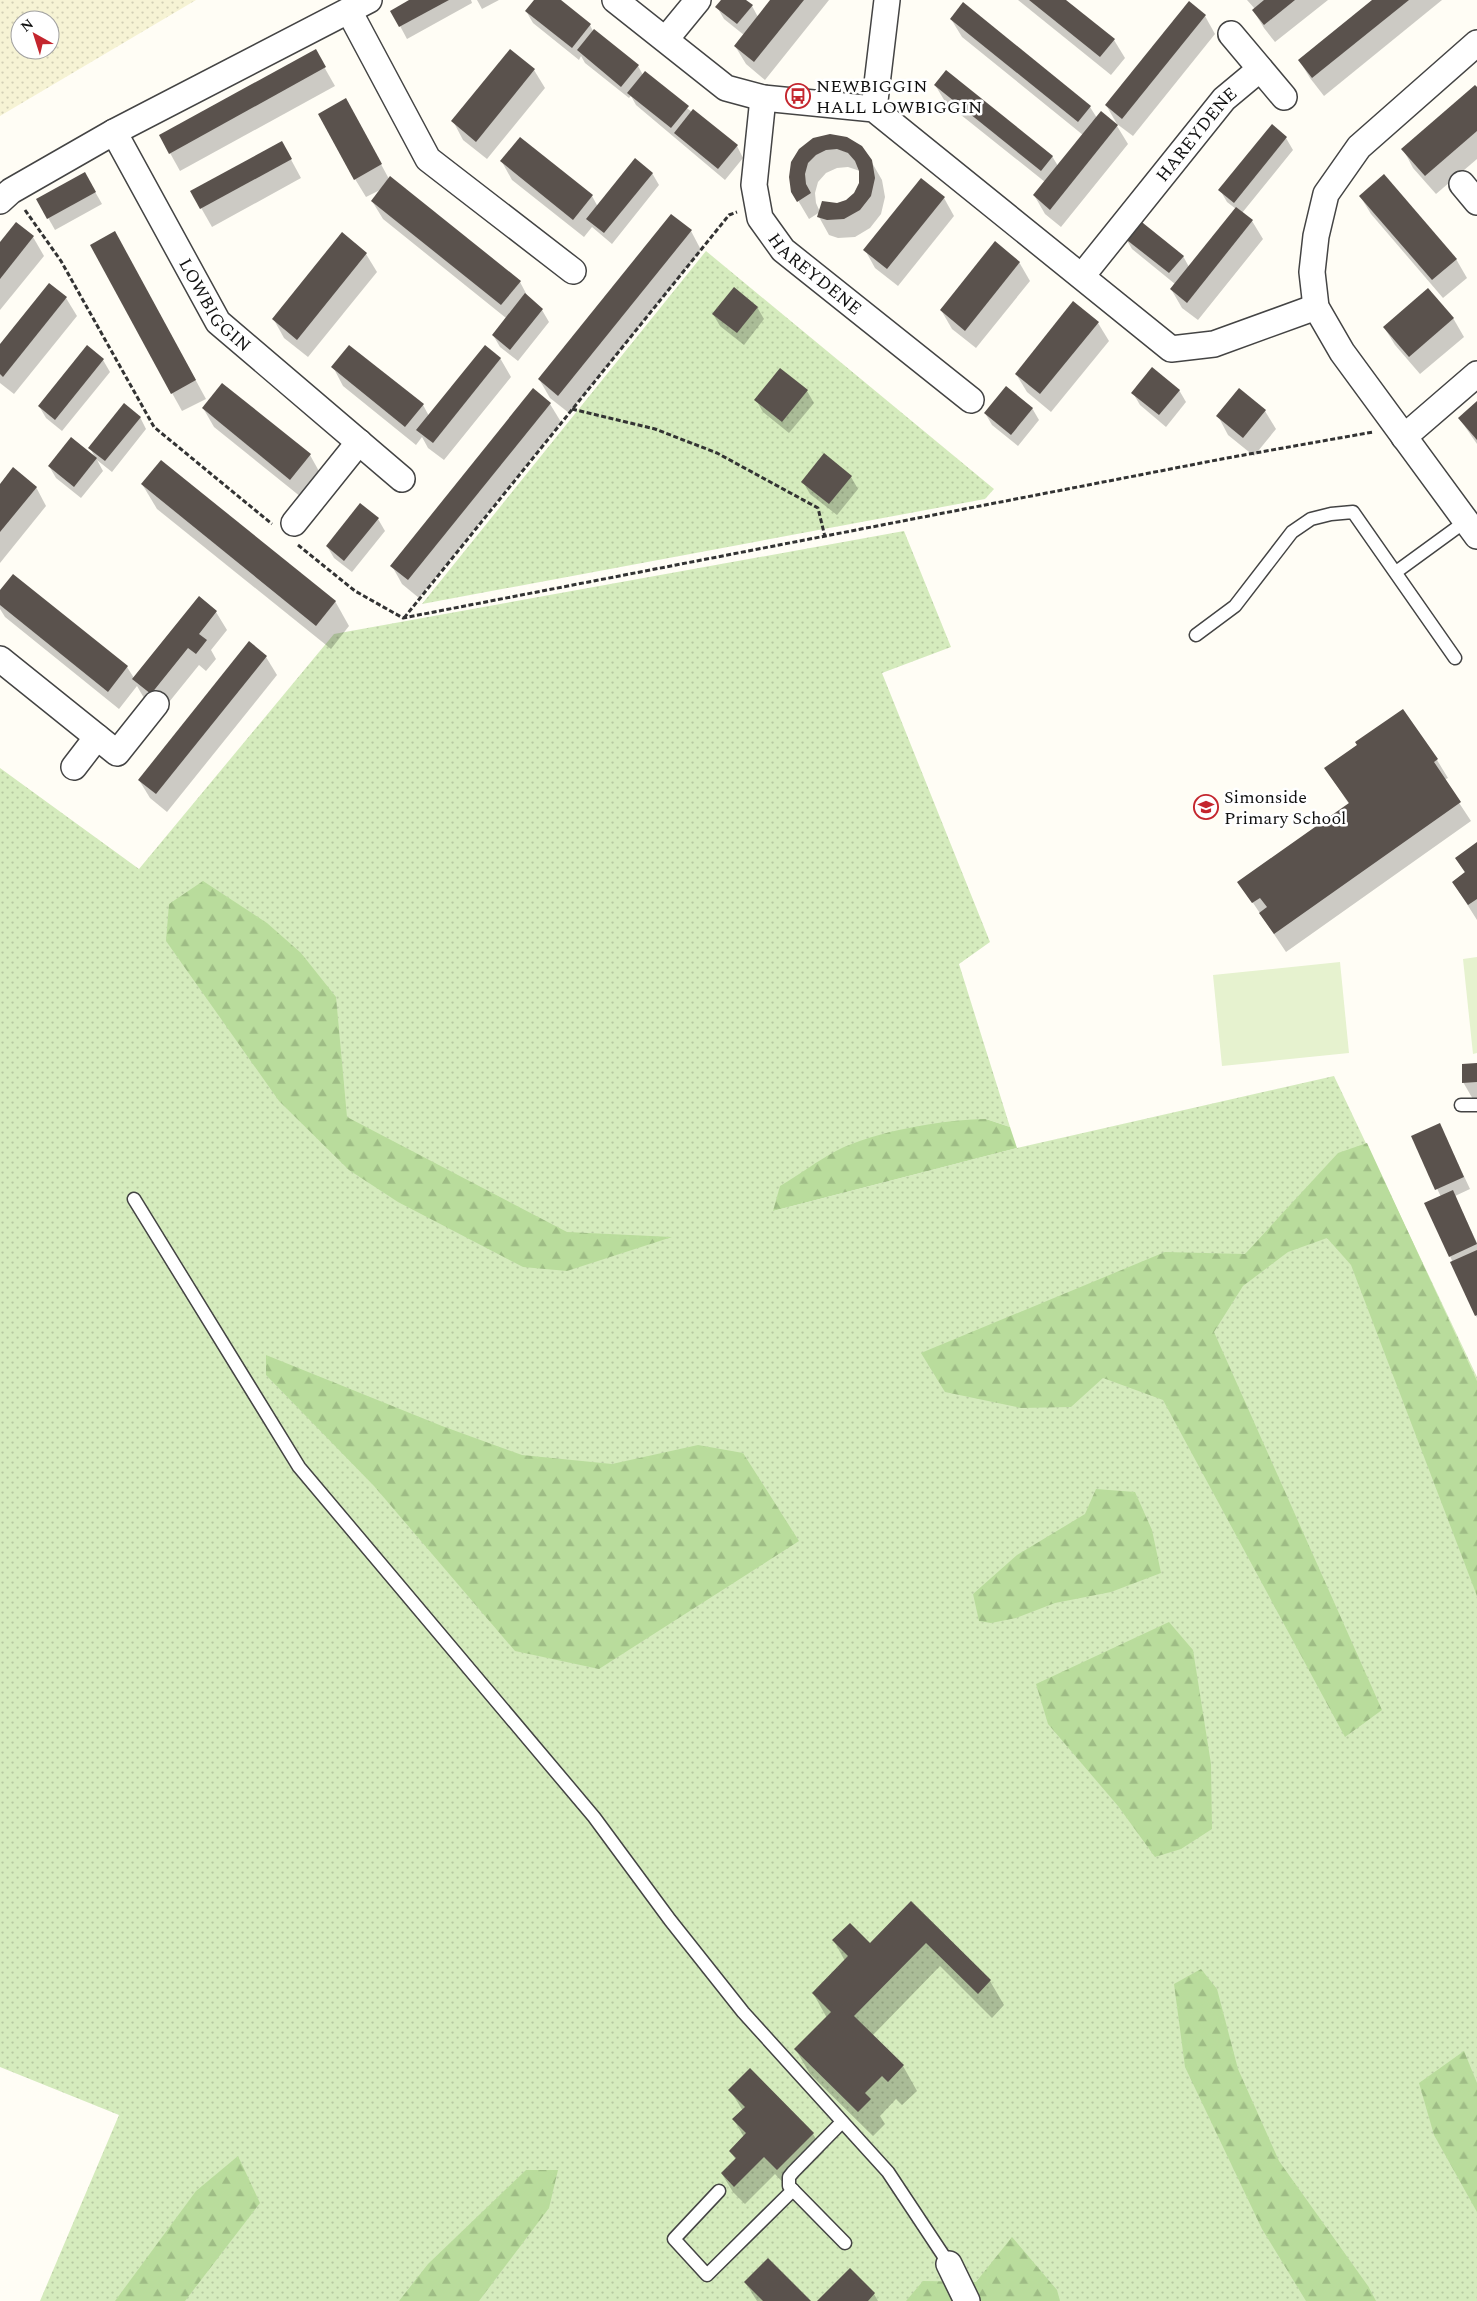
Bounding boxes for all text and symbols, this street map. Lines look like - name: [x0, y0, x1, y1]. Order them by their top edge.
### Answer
- north arrow: [10, 10, 60, 60]
- text: N: [16, 14, 38, 37]
- place label: NEWBIGGIN HALL LOWBIGGIN: [816, 73, 982, 121]
- street label: HAREYDENE: [1149, 80, 1243, 188]
- bus stop icon: NEWBIGGIN HALL LOWBIGGIN: [785, 83, 811, 109]
- street label: HAREYDENE: [761, 227, 868, 321]
- street label: LOWBIGGIN: [172, 253, 257, 358]
- place label: Simonside Primary School: [1224, 784, 1346, 832]
- school or university icon: Simonside Primary School: [1193, 794, 1219, 820]

